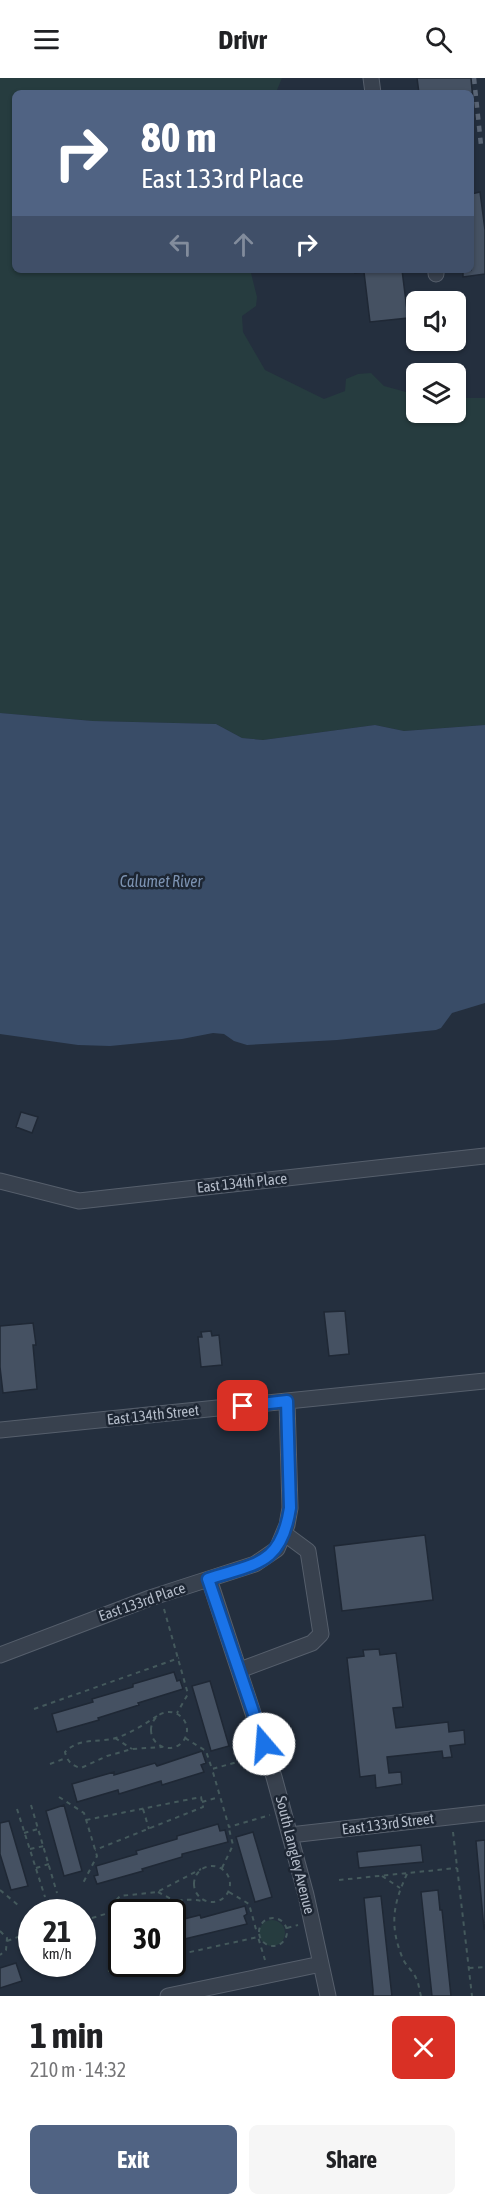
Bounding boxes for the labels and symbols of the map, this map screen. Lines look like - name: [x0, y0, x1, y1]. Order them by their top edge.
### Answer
- water label: Calumet River: [120, 872, 203, 890]
- street label: East 134th Place: [196, 1169, 288, 1196]
- pin: [217, 1380, 268, 1431]
- street label: East 134th Street: [106, 1401, 200, 1428]
- street label: East 133rd Place: [96, 1579, 188, 1624]
- position arrow: [232, 1712, 296, 1776]
- street label: South Langley Avenue: [273, 1794, 318, 1916]
- street label: East 133rd Street: [341, 1809, 435, 1838]
- speed limit sign: 30: [108, 1899, 186, 1977]

